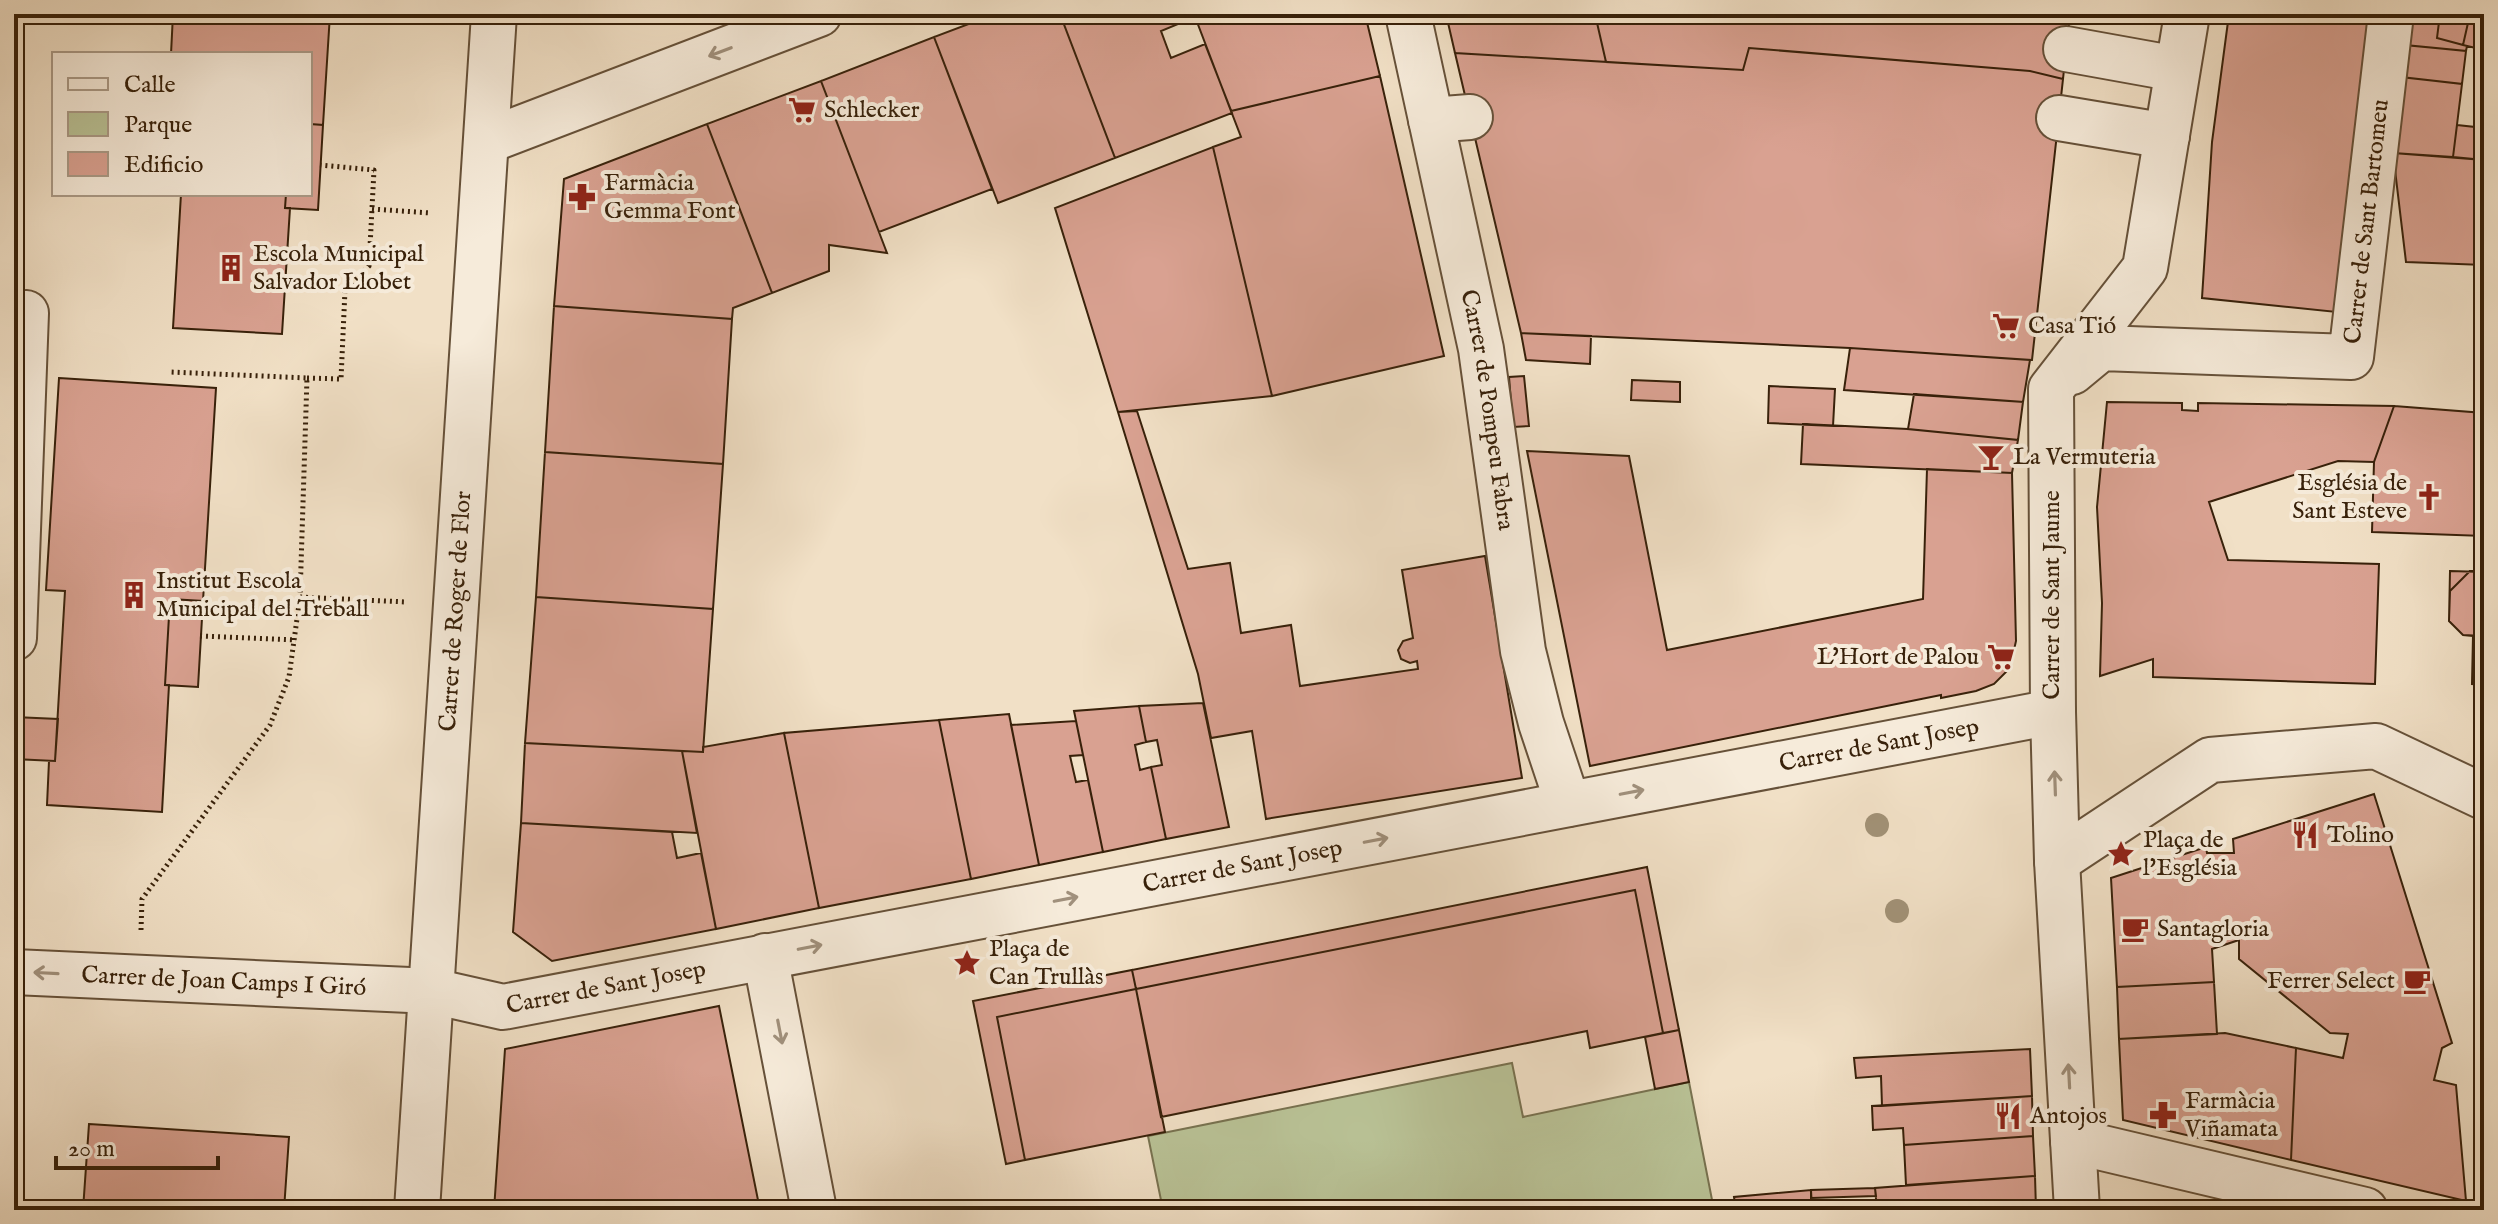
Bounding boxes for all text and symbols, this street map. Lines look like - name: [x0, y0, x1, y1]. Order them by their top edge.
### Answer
- one-way arrow: [708, 46, 733, 60]
- legend: [52, 52, 312, 196]
- text: Calle: [124, 70, 176, 101]
- supermarket icon: Schlecker: [787, 95, 817, 125]
- place label: Schlecker: [824, 95, 920, 126]
- street label: Carrer de Sant Bartomeu: [2337, 98, 2396, 346]
- text: Parque: [124, 110, 192, 141]
- text: Edificio: [124, 150, 203, 181]
- place label: Farmàcia Gemma Font: [604, 168, 736, 227]
- pharmacy icon: Farmàcia Gemma Font: [567, 182, 597, 212]
- place label: Escola Municipal Salvador Llobet: [253, 239, 424, 298]
- building icon: Escola Municipal Salvador Llobet: [216, 253, 246, 283]
- street label: Carrer de Pompeu Fabra: [1453, 287, 1522, 533]
- supermarket icon: Casa Tió: [1991, 311, 2021, 341]
- place label: Casa Tió: [2028, 311, 2116, 342]
- bar icon: La Vermuteria: [1976, 442, 2006, 472]
- place label: La Vermuteria: [2013, 442, 2156, 473]
- place label: Església de Sant Esteve: [2292, 468, 2407, 527]
- church icon: Església de Sant Esteve: [2414, 482, 2444, 512]
- street label: Carrer de Roger de Flor: [432, 490, 479, 732]
- street label: Carrer de Sant Jaume: [2037, 490, 2068, 700]
- place label: Institut Escola Municipal del Treball: [156, 566, 370, 625]
- building icon: Institut Escola Municipal del Treball: [119, 580, 149, 610]
- place label: L'Hort de Palou: [1817, 642, 1979, 673]
- supermarket icon: L'Hort de Palou: [1986, 642, 2016, 672]
- street label: Carrer de Sant Josep: [1777, 711, 1982, 779]
- one-way arrow: [2048, 770, 2063, 797]
- one-way arrow: [1618, 784, 1644, 799]
- restaurant icon: Tolino: [2290, 820, 2320, 850]
- place label: Tolino: [2327, 820, 2394, 851]
- place label: Plaça de l'Església: [2143, 825, 2238, 884]
- street label: Carrer de Sant Josep: [1140, 832, 1345, 900]
- one-way arrow: [1363, 832, 1388, 847]
- place icon: Plaça de l'Església: [2106, 839, 2136, 869]
- one-way arrow: [1052, 891, 1078, 906]
- cafe icon: Santagloria: [2120, 914, 2150, 944]
- place label: Santagloria: [2157, 914, 2270, 945]
- place label: Plaça de Can Trullàs: [989, 934, 1103, 993]
- one-way arrow: [797, 939, 822, 954]
- place icon: Plaça de Can Trullàs: [952, 948, 982, 978]
- street label: Carrer de Sant Josep: [503, 953, 708, 1022]
- street label: Carrer de Joan Camps I Giró: [81, 960, 367, 1004]
- one-way arrow: [33, 966, 60, 981]
- place label: Ferrer Select: [2267, 966, 2395, 997]
- cafe icon: Ferrer Select: [2402, 966, 2432, 996]
- one-way arrow: [774, 1019, 789, 1045]
- one-way arrow: [2062, 1063, 2077, 1090]
- place label: Farmàcia Viñamata: [2184, 1086, 2278, 1145]
- pharmacy icon: Farmàcia Viñamata: [2148, 1100, 2178, 1130]
- restaurant icon: Antojos: [1993, 1101, 2023, 1131]
- place label: Antojos: [2029, 1101, 2107, 1132]
- scale bar: [56, 1120, 218, 1170]
- text: 20 m: [68, 1134, 115, 1165]

